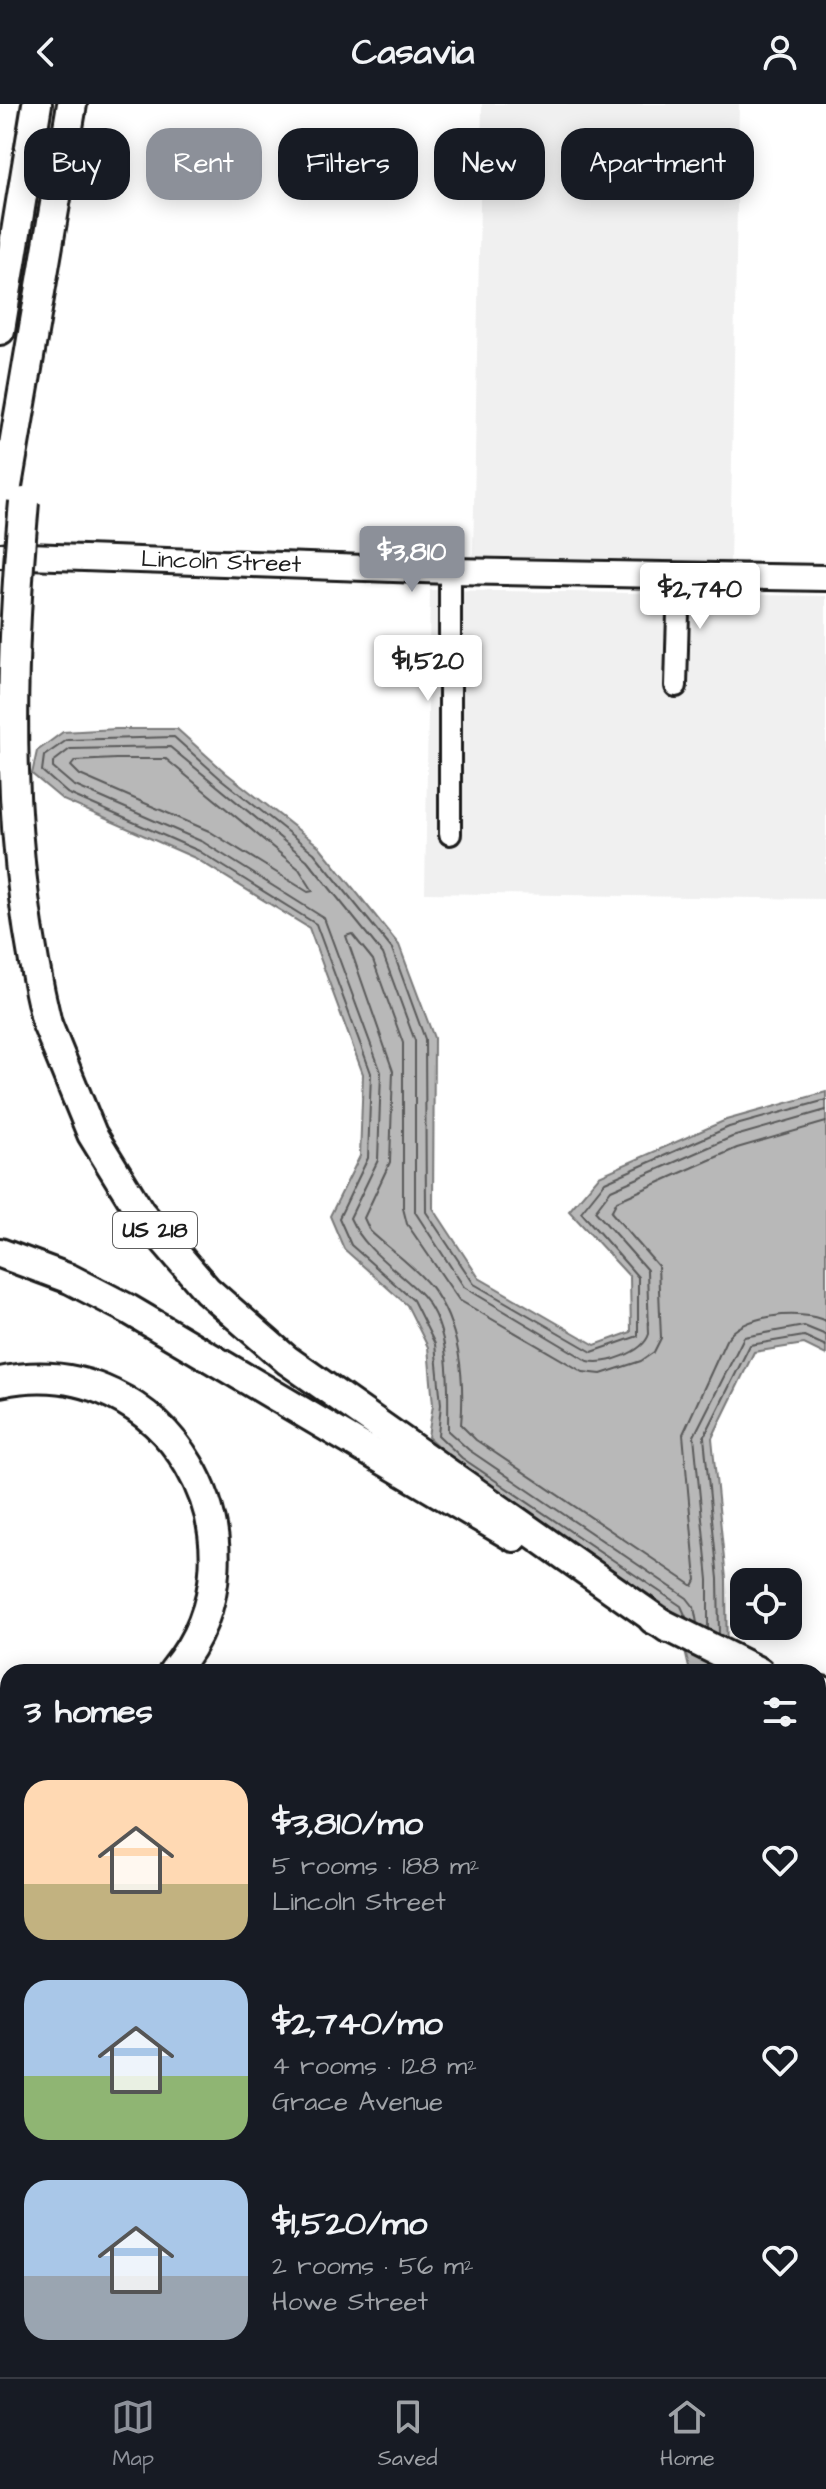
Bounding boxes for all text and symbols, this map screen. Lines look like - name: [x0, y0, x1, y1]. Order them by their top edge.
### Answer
- text: Casavia: [352, 27, 474, 78]
- icon: back: [24, 30, 68, 74]
- icon: person: [758, 30, 802, 74]
- chip: Buy: [24, 128, 130, 200]
- chip: Rent: [146, 128, 262, 200]
- chip: Filters: [278, 128, 418, 200]
- chip: New: [434, 128, 545, 200]
- chip: Apartment: [561, 128, 754, 200]
- pin: $3,810: [347, 526, 477, 594]
- text: $3,810: [378, 534, 446, 570]
- street label: Lincoln Street: [140, 542, 302, 582]
- pin: $2,740: [635, 563, 765, 631]
- text: $2,740: [658, 571, 742, 607]
- pin: $1,520: [363, 635, 493, 703]
- text: $1,520: [392, 643, 464, 679]
- road number: US 218: [113, 1212, 197, 1248]
- map controls: [730, 1568, 802, 1640]
- button: locate: [730, 1568, 802, 1640]
- text: 3 homes: [24, 1688, 153, 1736]
- icon: filters: [758, 1690, 802, 1734]
- text: $3,810/mo: [272, 1800, 423, 1848]
- icon: home: [88, 1812, 184, 1908]
- icon: heart: [758, 1838, 802, 1882]
- text: 5 rooms · 188 m²: [272, 1848, 480, 1884]
- text: Lincoln Street: [272, 1884, 446, 1920]
- text: $2,740/mo: [272, 2000, 443, 2048]
- icon: home: [88, 2012, 184, 2108]
- icon: heart: [758, 2038, 802, 2082]
- text: 4 rooms · 128 m²: [272, 2048, 477, 2084]
- text: Grace Avenue: [272, 2084, 443, 2120]
- text: $1,520/mo: [272, 2200, 427, 2248]
- icon: home: [88, 2212, 184, 2308]
- icon: heart: [758, 2238, 802, 2282]
- text: 2 rooms · 56 m²: [272, 2248, 474, 2284]
- text: Howe Street: [272, 2284, 428, 2320]
- tab: Map: [111, 2395, 155, 2474]
- tab: Saved: [378, 2395, 438, 2474]
- tab: Home: [660, 2395, 715, 2474]

